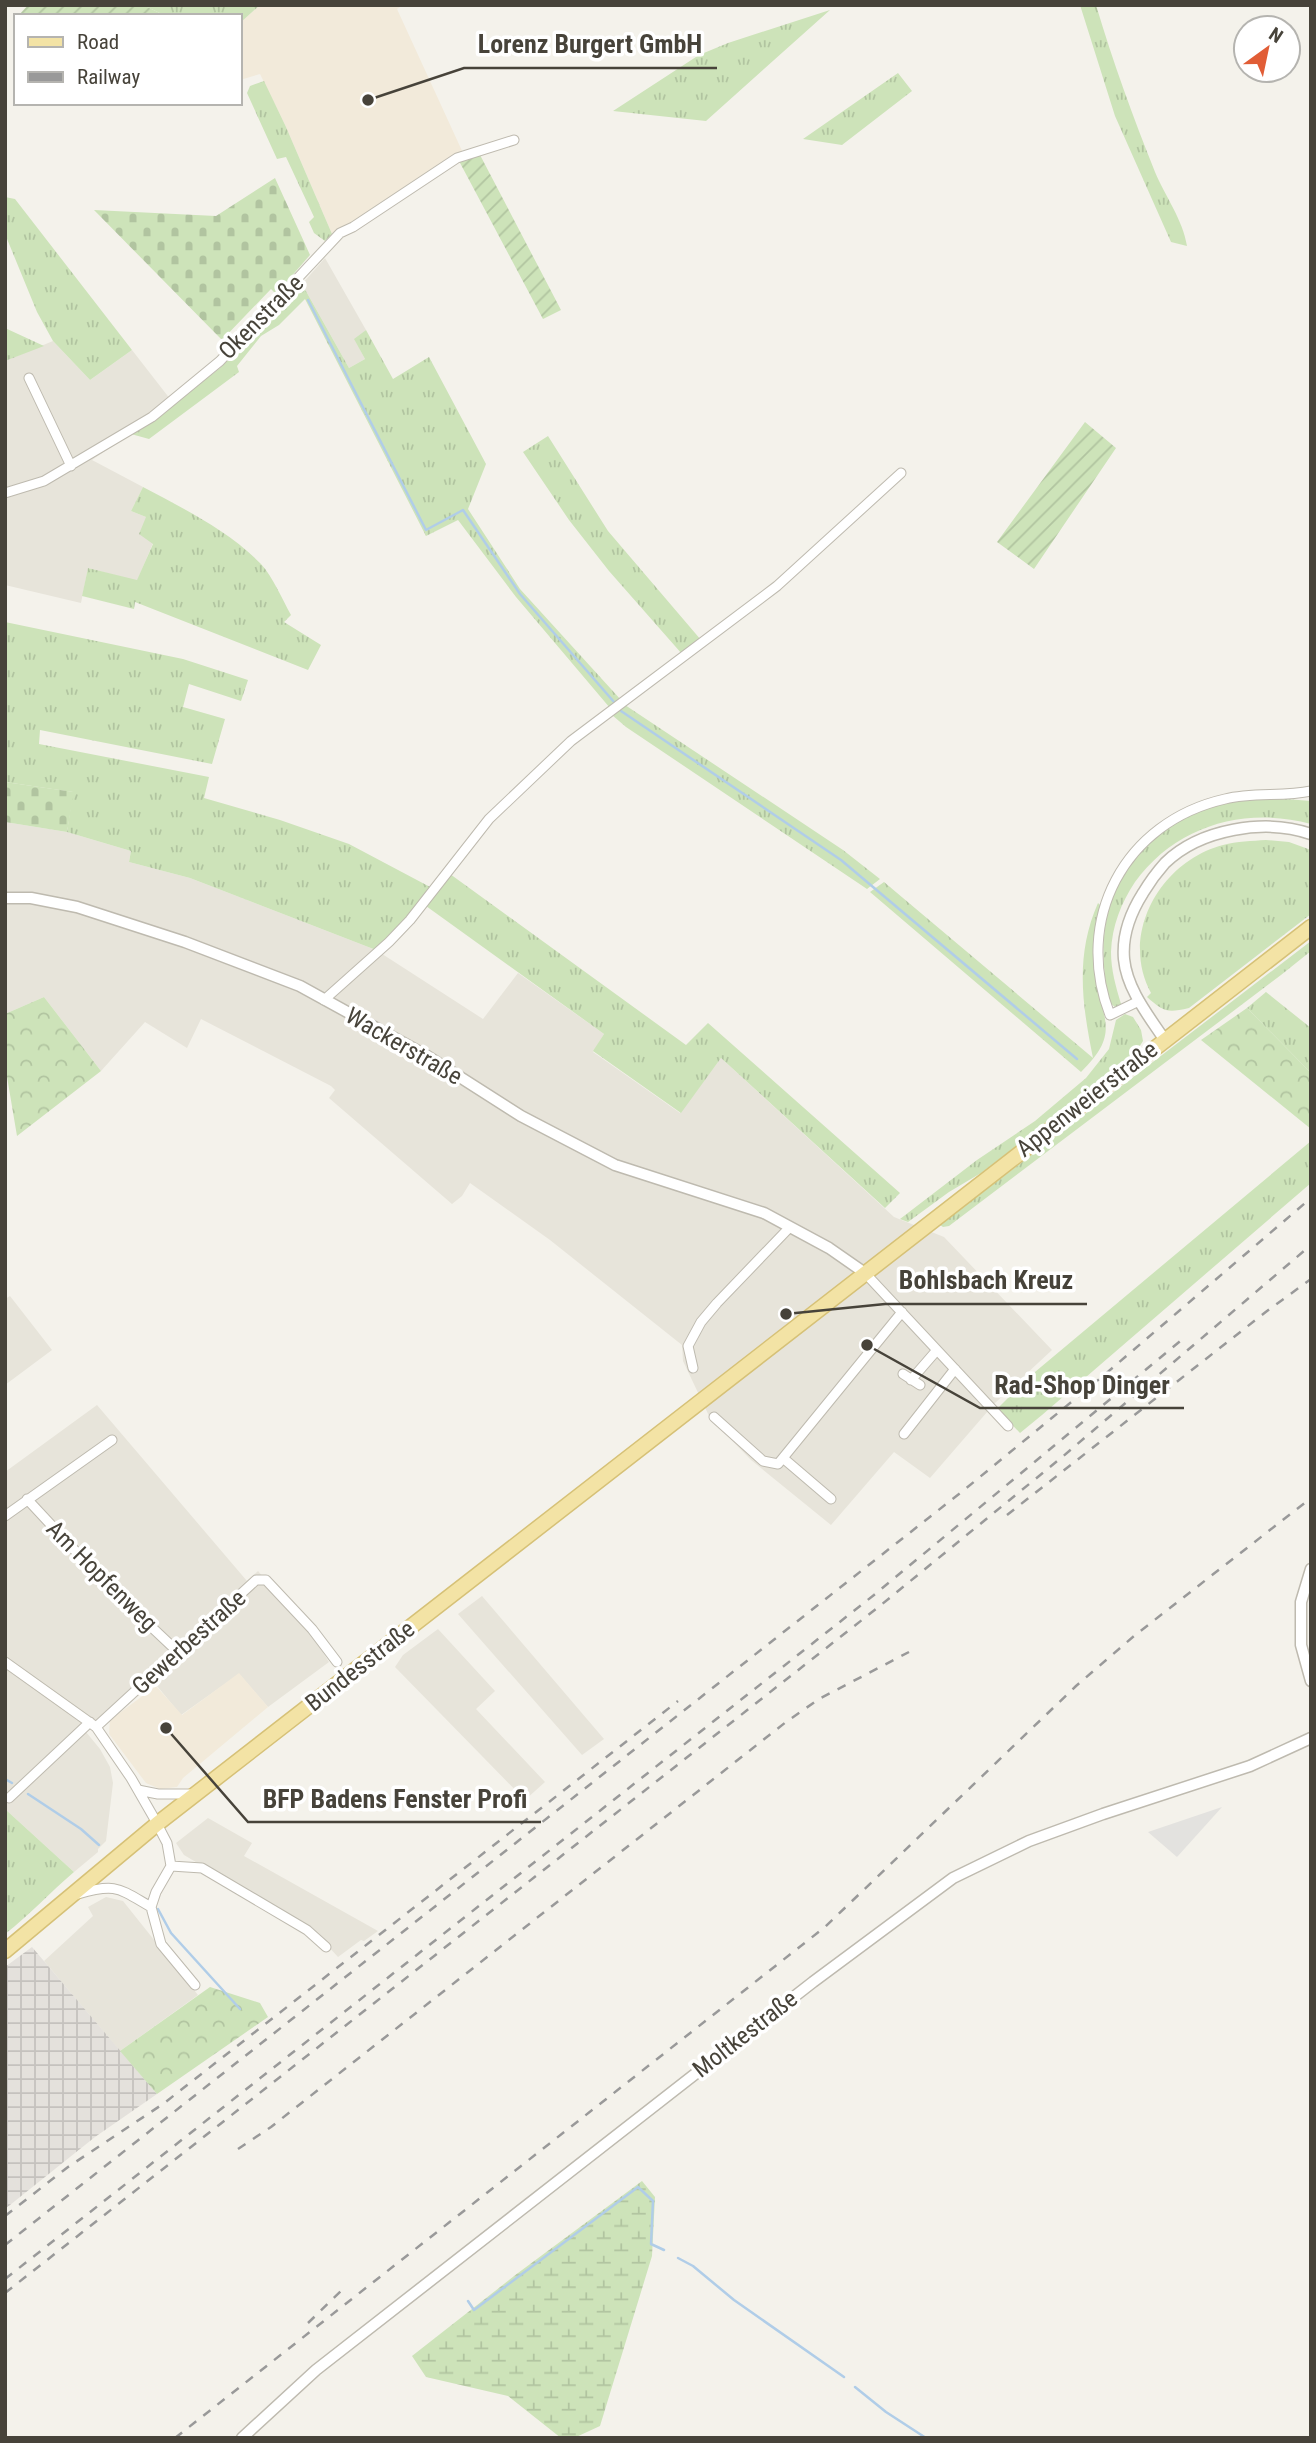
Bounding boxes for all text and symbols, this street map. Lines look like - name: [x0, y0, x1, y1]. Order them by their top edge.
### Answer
- legend: [14, 14, 242, 105]
- north arrow: [1232, 14, 1302, 84]
- callout: Lorenz Burgert GmbH: [464, 21, 717, 68]
- text: N: [1265, 22, 1287, 48]
- text: Lorenz Burgert GmbH: [478, 29, 702, 59]
- text: Road: [77, 30, 119, 54]
- text: Railway: [77, 65, 140, 89]
- street label: Okenstraße: [213, 269, 309, 365]
- street label: Wackerstraße: [341, 1001, 467, 1091]
- street label: Appenweierstraße: [1011, 1035, 1163, 1163]
- callout: Bohlsbach Kreuz: [885, 1257, 1087, 1304]
- text: Bohlsbach Kreuz: [899, 1265, 1073, 1295]
- callout: Rad-Shop Dinger: [980, 1361, 1184, 1408]
- text: Rad-Shop Dinger: [994, 1370, 1170, 1400]
- street label: Am Hopfenweg: [41, 1515, 163, 1637]
- street label: Gewerbestraße: [127, 1584, 251, 1700]
- street label: Bundesstraße: [300, 1615, 420, 1717]
- callout: BFP Badens Fenster Profi: [248, 1775, 541, 1822]
- text: BFP Badens Fenster Profi: [263, 1784, 527, 1814]
- street label: Moltkestraße: [687, 1985, 803, 2083]

